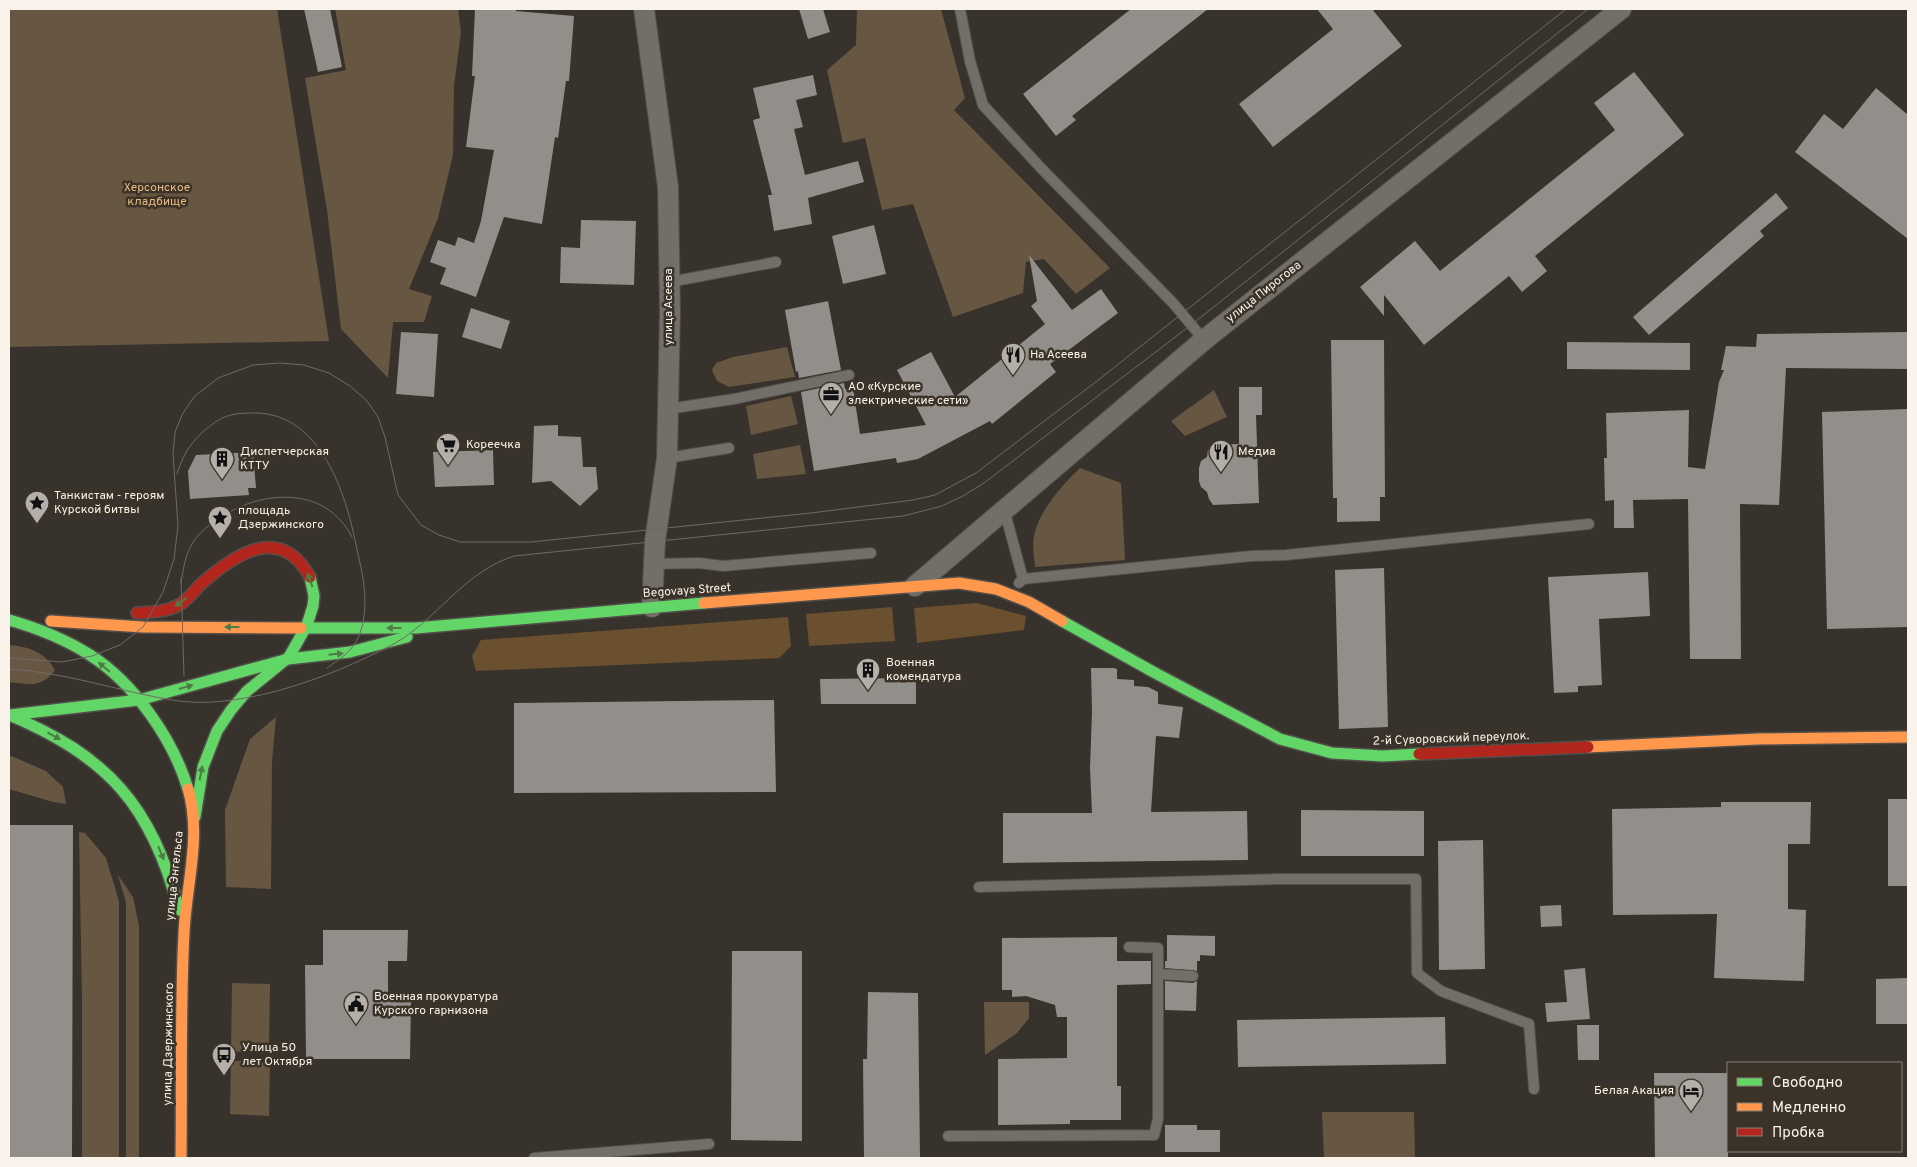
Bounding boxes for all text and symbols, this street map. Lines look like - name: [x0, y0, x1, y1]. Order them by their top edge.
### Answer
- park label: Херсонское кладбище: [124, 180, 190, 210]
- street label: улица Пирогова: [1223, 258, 1305, 326]
- street label: улица Асеева: [661, 268, 677, 346]
- restaurant icon: На Асеева: [1000, 342, 1026, 376]
- place label: На Асеева: [1030, 347, 1087, 363]
- place label: АО «Курские электрические сети»: [848, 379, 969, 409]
- office icon: АО «Курские электрические сети»: [818, 381, 844, 415]
- supermarket icon: Кореечка: [435, 432, 461, 466]
- place label: Кореечка: [466, 437, 520, 453]
- restaurant icon: Медиа: [1208, 439, 1234, 473]
- place label: Диспетчерская КТТУ: [240, 444, 329, 474]
- place label: Медиа: [1238, 444, 1276, 460]
- building icon: Диспетчерская КТТУ: [209, 446, 235, 480]
- place label: Танкистам - героям Курской битвы: [54, 488, 164, 518]
- place icon: Танкистам - героям Курской битвы: [24, 490, 50, 524]
- place label: площадь Дзержинского: [238, 503, 324, 533]
- place icon: площадь Дзержинского: [207, 505, 233, 539]
- one-way arrow: [306, 572, 314, 587]
- street label: Begovaya Street: [642, 580, 732, 602]
- one-way arrow: [174, 597, 188, 607]
- one-way arrow: [224, 623, 240, 631]
- one-way arrow: [386, 623, 402, 631]
- one-way arrow: [329, 650, 345, 658]
- place label: Военная комендатура: [886, 655, 961, 685]
- building icon: Военная комендатура: [855, 657, 881, 691]
- one-way arrow: [98, 661, 111, 672]
- one-way arrow: [179, 682, 194, 690]
- street label: 2-й Суворовский переулок.: [1372, 728, 1530, 750]
- one-way arrow: [47, 732, 61, 740]
- one-way arrow: [198, 764, 206, 780]
- street label: улица Энгельса: [162, 830, 188, 922]
- one-way arrow: [158, 846, 166, 860]
- street label: улица Дзержинского: [160, 982, 178, 1106]
- place label: Военная прокуратура Курского гарнизона: [374, 989, 498, 1019]
- public building icon: Военная прокуратура Курского гарнизона: [343, 991, 369, 1025]
- place label: Улица 50 лет Октября: [242, 1040, 312, 1070]
- bus stop icon: Улица 50 лет Октября: [211, 1042, 237, 1076]
- legend: [1727, 1062, 1902, 1152]
- text: Свободно: [1772, 1074, 1843, 1093]
- hotel icon: Белая Акация: [1678, 1078, 1704, 1112]
- place label: Белая Акация: [1594, 1083, 1674, 1099]
- text: Медленно: [1772, 1099, 1846, 1118]
- text: Пробка: [1772, 1124, 1824, 1143]

